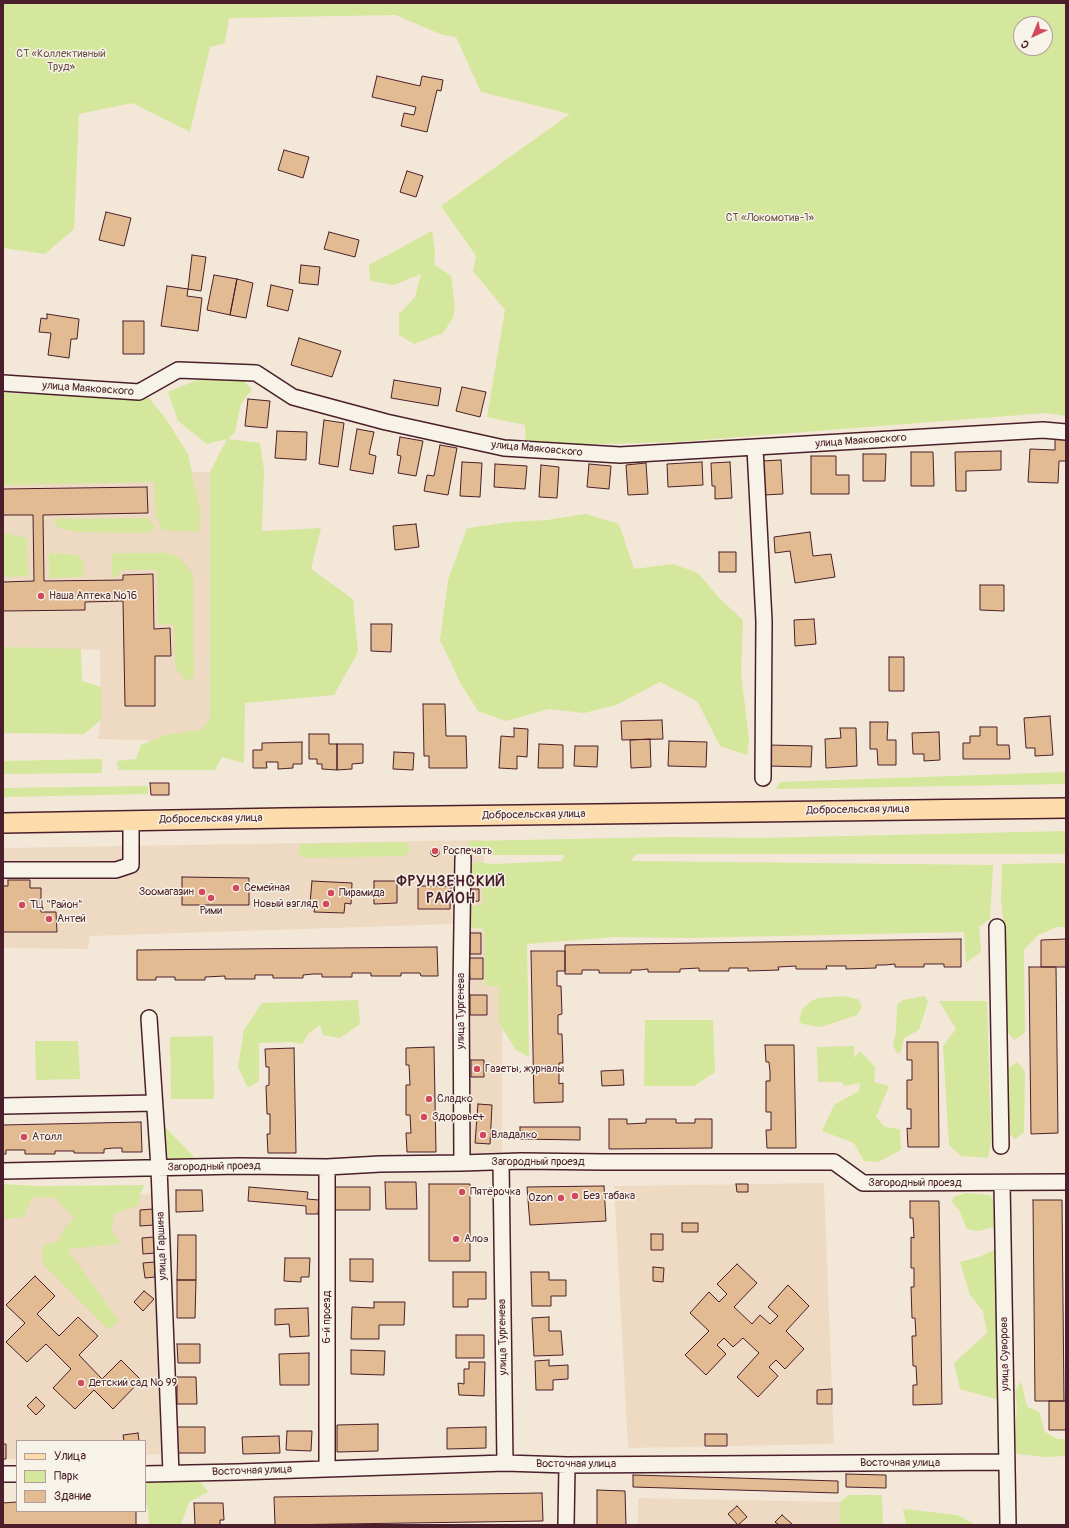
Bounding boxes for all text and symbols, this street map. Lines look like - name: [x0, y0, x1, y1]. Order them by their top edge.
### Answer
- north arrow: [1013, 16, 1053, 56]
- text: С: [1018, 37, 1032, 51]
- park label: СТ «Коллективный Труд»: [16, 47, 106, 73]
- park label: СТ «Локомотив-1»: [726, 211, 814, 225]
- street label: улица Маяковского: [42, 379, 134, 399]
- street label: улица Маяковского: [815, 431, 907, 451]
- street label: улица Маяковского: [491, 438, 583, 460]
- place label: Наша Аптека №16: [49, 589, 137, 603]
- marker: Наша Аптека №16: [36, 591, 46, 601]
- street label: Добросельская улица: [806, 803, 910, 817]
- street label: Добросельская улица: [482, 808, 586, 822]
- street label: Добросельская улица: [159, 812, 263, 826]
- place label: Роспечать: [443, 844, 492, 858]
- marker: Роспечать: [430, 846, 440, 856]
- district label: ФРУНЗЕНСКИЙ РАЙОН: [396, 873, 506, 908]
- place label: Семейная: [244, 881, 290, 895]
- marker: Семейная: [231, 883, 241, 893]
- place label: Зоомагазин: [139, 885, 194, 899]
- place label: Пирамида: [339, 886, 385, 900]
- marker: Зоомагазин: [197, 887, 207, 897]
- marker: Пирамида: [326, 888, 336, 898]
- marker: Рими: [206, 893, 216, 903]
- place label: Новый взгляд: [253, 897, 318, 911]
- place label: ТЦ "Район": [30, 898, 82, 912]
- marker: Новый взгляд: [321, 899, 331, 909]
- marker: ТЦ "Район": [17, 900, 27, 910]
- place label: Рими: [200, 904, 222, 918]
- place label: Антей: [57, 912, 86, 926]
- marker: Антей: [44, 914, 54, 924]
- street label: улица Тургенева: [454, 973, 468, 1049]
- place label: Газеты, журналы: [485, 1062, 564, 1076]
- marker: Газеты, журналы: [472, 1064, 482, 1074]
- place label: Сладко: [437, 1092, 473, 1106]
- marker: Сладко: [424, 1094, 434, 1104]
- place label: Здоровье+: [432, 1110, 484, 1124]
- marker: Здоровье+: [419, 1112, 429, 1122]
- place label: Владалко: [491, 1128, 537, 1142]
- place label: Атолл: [32, 1130, 62, 1144]
- marker: Владалко: [478, 1130, 488, 1140]
- marker: Атолл: [19, 1132, 29, 1142]
- street label: Загородный проезд: [491, 1155, 585, 1169]
- street label: Загородный проезд: [167, 1160, 261, 1174]
- street label: Загородный проезд: [868, 1176, 962, 1190]
- place label: Пятёрочка: [470, 1185, 521, 1199]
- marker: Пятёрочка: [457, 1187, 467, 1197]
- place label: Без табака: [583, 1189, 635, 1203]
- place label: Ozon: [528, 1191, 553, 1205]
- marker: Без табака: [570, 1191, 580, 1201]
- marker: Ozon: [556, 1193, 566, 1203]
- street label: улица Гаршина: [154, 1211, 170, 1281]
- place label: Алоэ: [464, 1232, 489, 1246]
- marker: Алоэ: [451, 1234, 461, 1244]
- street label: 6-й проезд: [320, 1291, 334, 1343]
- street label: улица Тургенева: [496, 1299, 510, 1375]
- street label: улица Суворова: [998, 1317, 1012, 1391]
- place label: Детский сад № 99: [89, 1376, 177, 1390]
- marker: Детский сад № 99: [76, 1378, 86, 1388]
- legend: [16, 1440, 146, 1512]
- text: Улица: [54, 1449, 86, 1464]
- street label: Восточная улица: [860, 1456, 940, 1470]
- street label: Восточная улица: [536, 1457, 616, 1471]
- street label: Восточная улица: [212, 1463, 292, 1479]
- text: Парк: [54, 1469, 79, 1484]
- text: Здание: [54, 1489, 91, 1504]

